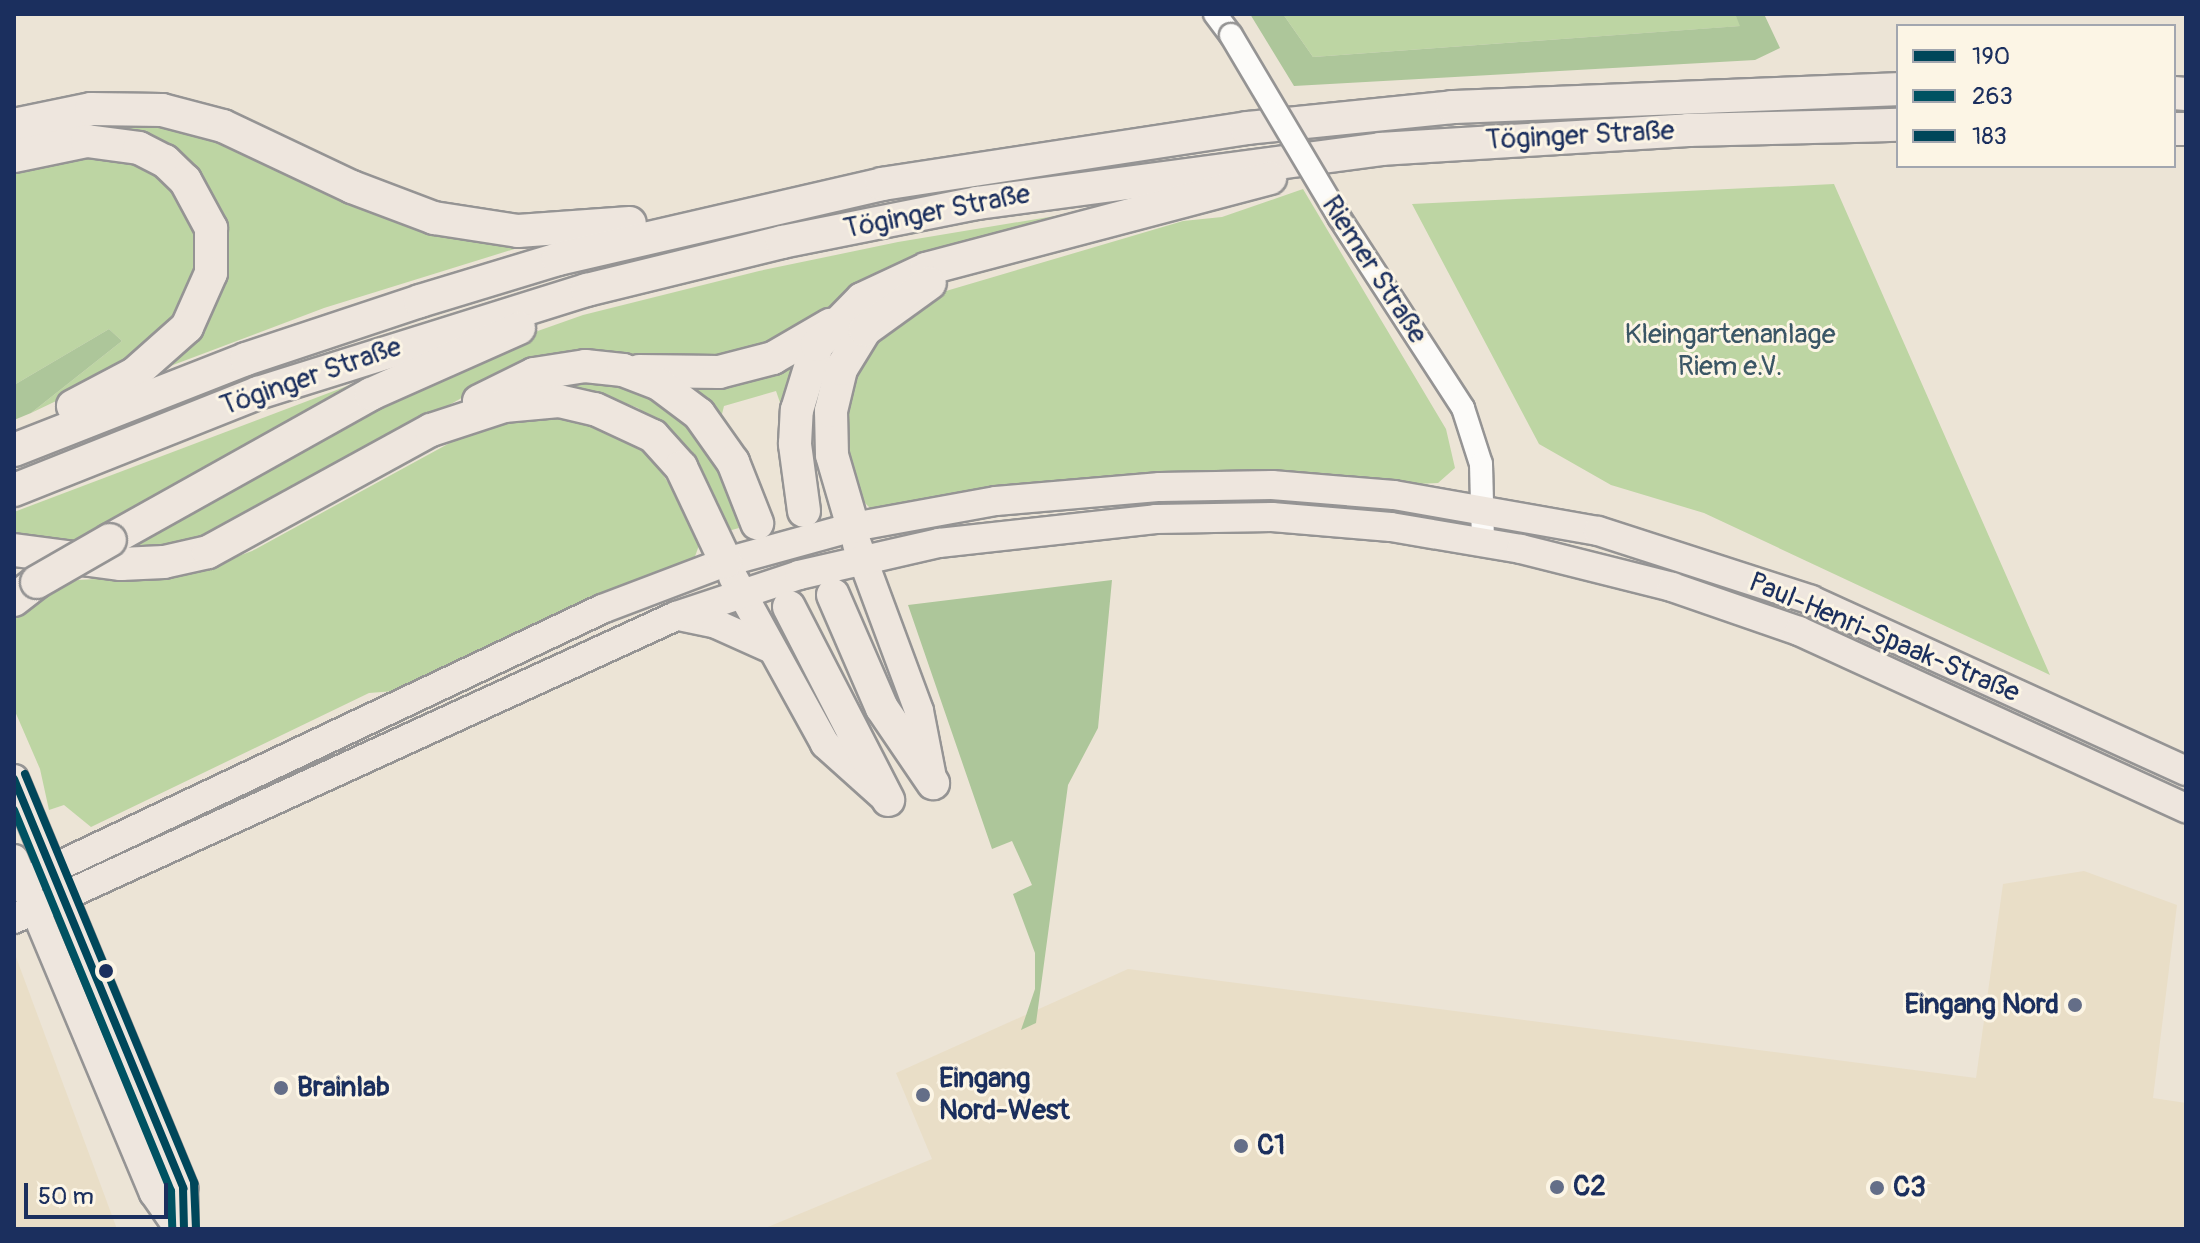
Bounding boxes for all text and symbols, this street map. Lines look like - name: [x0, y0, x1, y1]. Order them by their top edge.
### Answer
- legend: [1896, 24, 2176, 168]
- text: 190: [1972, 42, 2010, 71]
- text: 263: [1972, 82, 2013, 111]
- street label: Töginger Straße: [1485, 114, 1675, 158]
- text: 183: [1972, 122, 2007, 151]
- street label: Töginger Straße: [841, 177, 1033, 247]
- street label: Riemer Straße: [1314, 190, 1434, 350]
- park label: Kleingartenanlage Riem e.V.: [1625, 318, 1835, 384]
- street label: Töginger Straße: [216, 330, 406, 424]
- street label: Paul-Henri-Spaak-Straße: [1744, 566, 2024, 710]
- unlabelled marker: [98, 963, 114, 979]
- place label: Eingang Nord: [1904, 988, 2059, 1022]
- marker: Eingang Nord: [2066, 996, 2084, 1014]
- place label: Eingang Nord-West: [939, 1062, 1070, 1128]
- place label: Brainlab: [297, 1071, 390, 1105]
- marker: Brainlab: [272, 1079, 290, 1097]
- marker: Eingang Nord-West: [914, 1086, 932, 1104]
- place label: C1: [1257, 1129, 1285, 1163]
- marker: C1: [1232, 1137, 1250, 1155]
- scale bar: [28, 1167, 172, 1217]
- place label: C2: [1573, 1170, 1606, 1204]
- place label: C3: [1893, 1171, 1926, 1205]
- marker: C2: [1548, 1178, 1566, 1196]
- marker: C3: [1868, 1179, 1886, 1197]
- text: 50 m: [38, 1182, 94, 1211]

